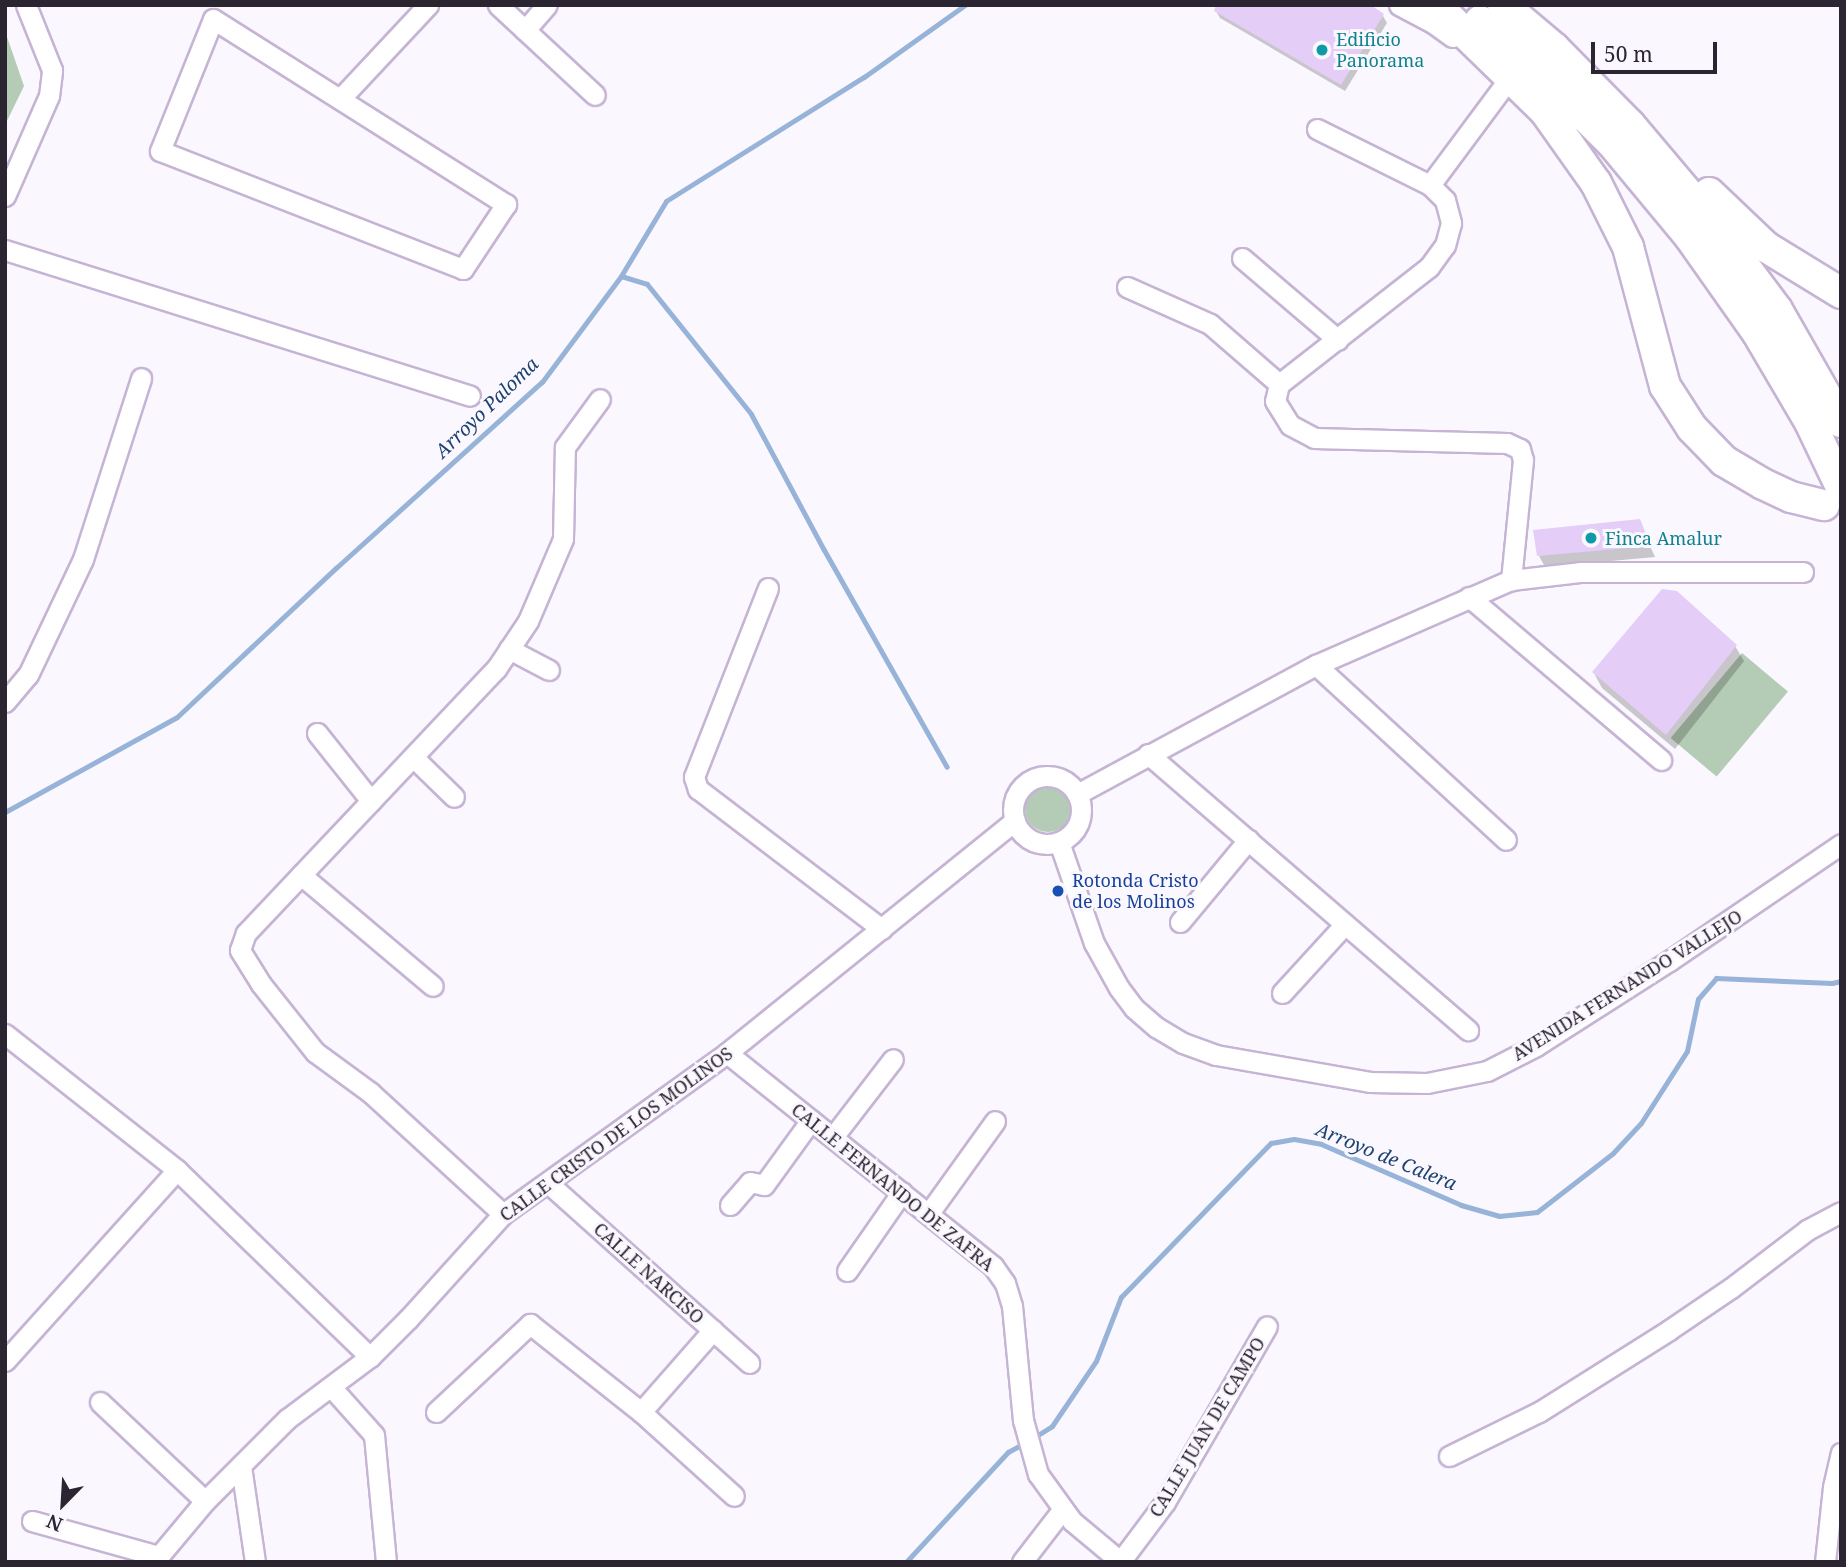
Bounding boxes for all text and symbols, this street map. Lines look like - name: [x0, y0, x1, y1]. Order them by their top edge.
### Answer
- scale bar: [1594, 28, 1720, 72]
- place label: Edificio Panorama: [1336, 29, 1424, 72]
- text: 50 m: [1604, 40, 1653, 68]
- marker: Edificio Panorama: [1314, 42, 1330, 58]
- water label: Arroyo Paloma: [431, 353, 543, 463]
- place label: Finca Amalur: [1605, 527, 1722, 549]
- marker: Finca Amalur: [1583, 530, 1599, 546]
- place label: Rotonda Cristo de los Molinos: [1072, 870, 1199, 912]
- marker: Rotonda Cristo de los Molinos: [1050, 883, 1066, 899]
- street label: AVENIDA FERNANDO VALLEJO: [1508, 905, 1746, 1065]
- street label: CALLE CRISTO DE LOS MOLINOS: [495, 1042, 737, 1226]
- street label: CALLE FERNANDO DE ZAFRA: [787, 1099, 999, 1275]
- water label: Arroyo de Calera: [1312, 1118, 1460, 1196]
- street label: CALLE NARCISO: [589, 1218, 709, 1328]
- street label: CALLE JUAN DE CAMPO: [1145, 1333, 1269, 1521]
- north arrow: [28, 1469, 98, 1539]
- text: N: [42, 1508, 67, 1538]

